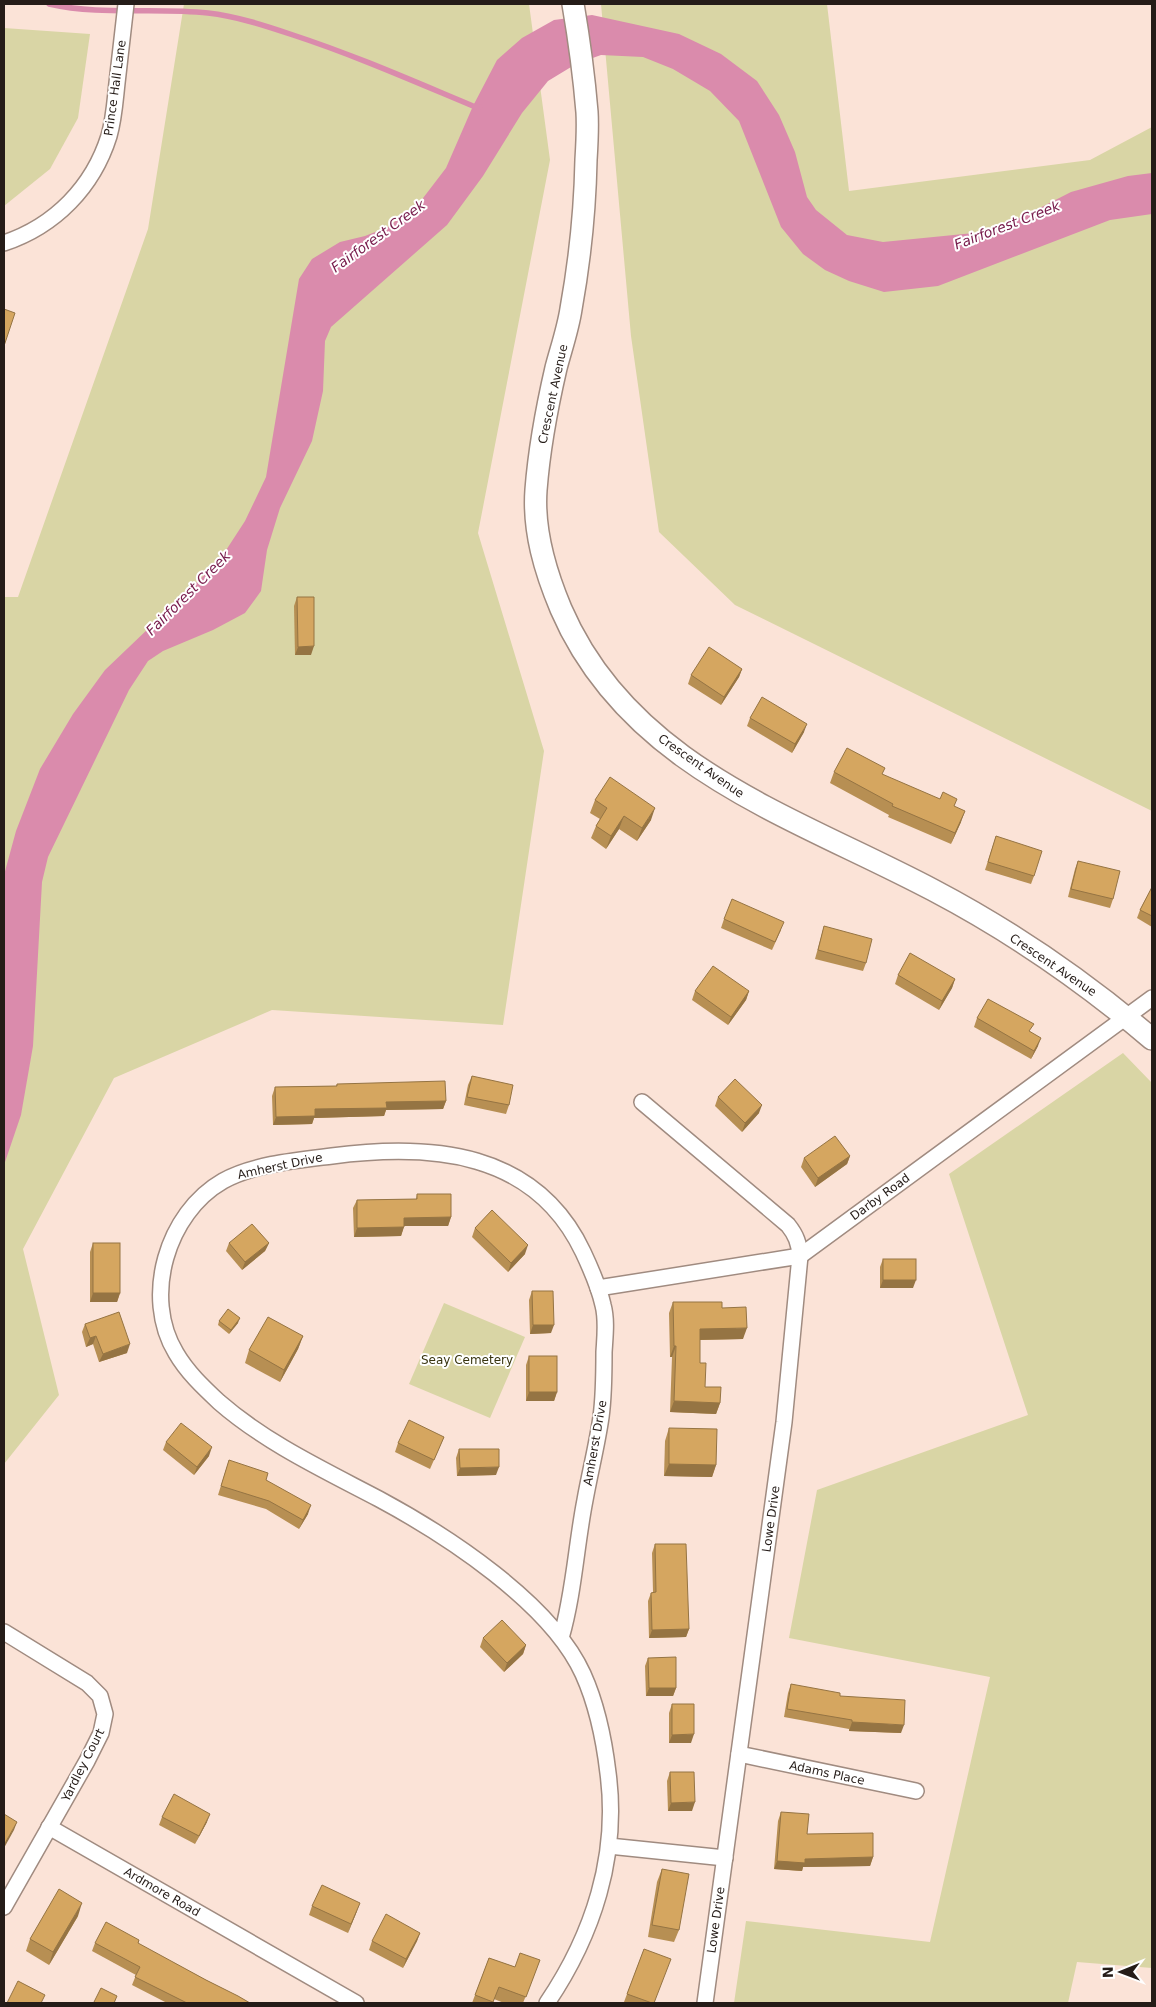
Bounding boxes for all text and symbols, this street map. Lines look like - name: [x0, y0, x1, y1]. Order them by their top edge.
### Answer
- street label: Prince Hall Lane: [101, 39, 129, 137]
- water label: Fairforest Creek: [328, 196, 429, 275]
- water label: Fairforest Creek: [952, 197, 1063, 253]
- street label: Crescent Avenue: [536, 343, 570, 445]
- water label: Fairforest Creek: [143, 547, 234, 638]
- street label: Crescent Avenue: [655, 731, 747, 801]
- street label: Crescent Avenue: [1007, 931, 1099, 999]
- street label: Amherst Drive: [236, 1150, 324, 1182]
- street label: Darby Road: [848, 1171, 912, 1223]
- park label: Seay Cemetery: [421, 1353, 513, 1367]
- street label: Amherst Drive: [581, 1399, 609, 1487]
- street label: Lowe Drive: [759, 1485, 783, 1553]
- street label: Yardley Court: [58, 1726, 108, 1805]
- street label: Adams Place: [788, 1758, 866, 1788]
- street label: Ardmore Road: [121, 1865, 203, 1919]
- street label: Lowe Drive: [704, 1886, 728, 1954]
- north arrow: [1096, 1947, 1146, 1997]
- text: N: [1100, 1966, 1116, 1978]

